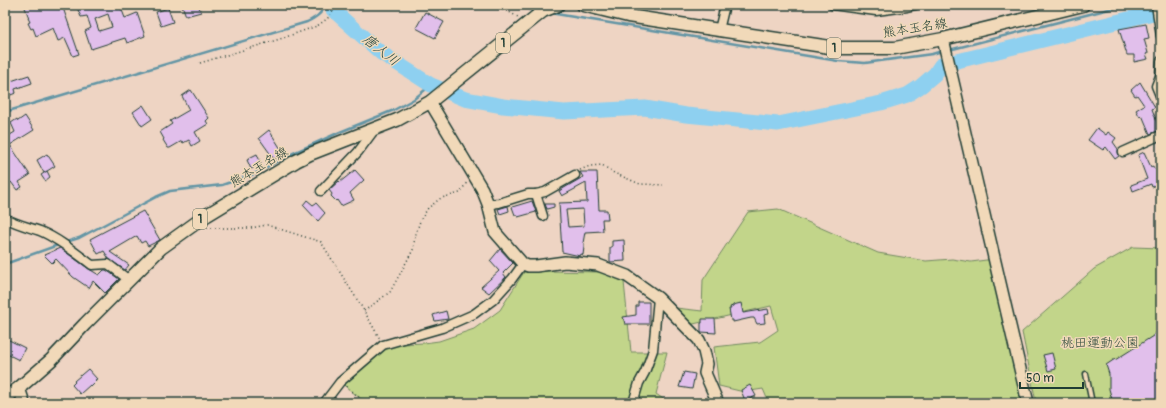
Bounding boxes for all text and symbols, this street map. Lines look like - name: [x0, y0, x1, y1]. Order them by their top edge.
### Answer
- street label: 熊本玉名線: [882, 15, 949, 41]
- water label: 唐人川: [359, 30, 403, 70]
- road number: 1: [496, 33, 510, 53]
- road number: 1: [827, 38, 841, 58]
- street label: 熊本玉名線: [227, 143, 292, 191]
- road number: 1: [193, 209, 207, 229]
- park label: 桃田運動公園: [1061, 335, 1139, 351]
- scale bar: [1020, 364, 1083, 390]
- text: 50 m: [1026, 371, 1054, 386]

